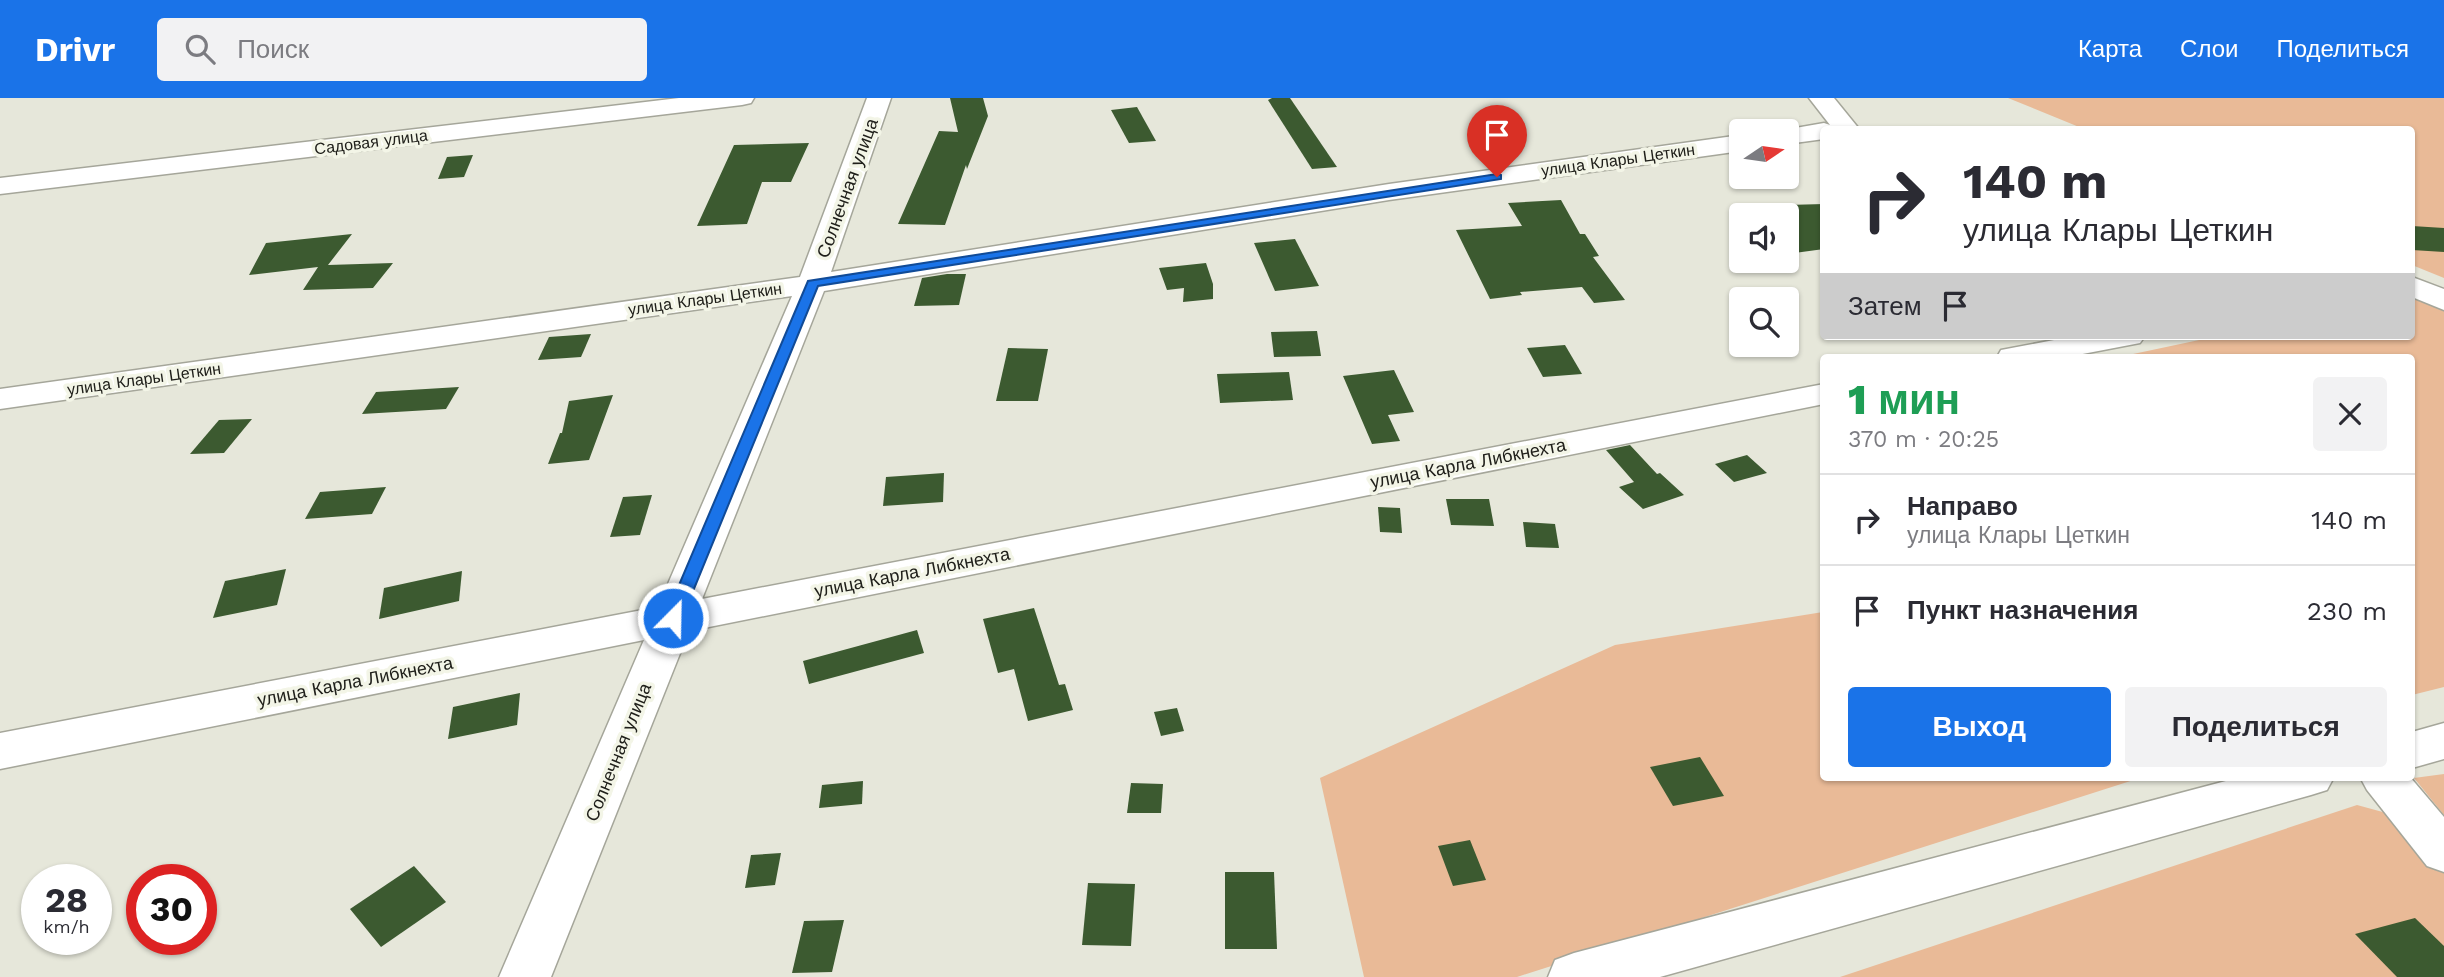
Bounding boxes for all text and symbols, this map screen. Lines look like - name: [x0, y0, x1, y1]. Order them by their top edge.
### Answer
- search box: [157, 18, 647, 81]
- text: Drivr: [35, 30, 115, 69]
- icon: search: [181, 30, 219, 68]
- text: Поиск: [237, 34, 309, 64]
- text: Карта: [2078, 35, 2142, 63]
- text: Слои: [2180, 35, 2238, 63]
- text: Поделиться: [2276, 35, 2409, 63]
- pin: [1467, 105, 1527, 177]
- street label: Солнечная улица: [812, 114, 882, 261]
- icon: arrive: [1478, 116, 1516, 154]
- north arrow: [1729, 119, 1799, 189]
- map controls: [1729, 119, 1799, 357]
- street label: Садовая улица: [313, 126, 429, 158]
- street label: улица Клары Цеткин: [1540, 140, 1696, 180]
- text: 140 m: [1963, 152, 2107, 210]
- icon: right: [1848, 154, 1939, 245]
- button: sound: [1729, 203, 1799, 273]
- text: улица Клары Цеткин: [1963, 211, 2273, 249]
- street label: улица Клары Цеткин: [627, 279, 783, 319]
- button: search: [1729, 287, 1799, 357]
- icon: arrive: [1936, 287, 1974, 325]
- text: Затем: [1848, 291, 1922, 321]
- street label: улица Клары Цеткин: [66, 359, 222, 399]
- text: 1 мин: [1848, 375, 1960, 424]
- button: close: [2313, 377, 2387, 451]
- text: 370 m · 20:25: [1848, 426, 1999, 453]
- street label: улица Карла Либкнехта: [1369, 434, 1568, 492]
- text: Направо: [1907, 491, 2018, 521]
- icon: right: [1848, 501, 1886, 539]
- text: 140 m: [2311, 505, 2387, 535]
- text: улица Клары Цеткин: [1907, 522, 2130, 549]
- street label: улица Карла Либкнехта: [813, 543, 1012, 601]
- position arrow: [636, 581, 710, 655]
- icon: arrive: [1848, 592, 1886, 630]
- text: Пункт назначения: [1907, 595, 2138, 625]
- text: 230 m: [2307, 596, 2387, 626]
- street label: улица Карла Либкнехта: [256, 652, 455, 710]
- street label: Солнечная улица: [581, 679, 656, 824]
- button: Выход: [1848, 687, 2111, 767]
- button: Поделиться: [2125, 687, 2387, 767]
- speed limit sign: 30: [126, 864, 217, 955]
- text: 28: [45, 879, 88, 921]
- text: km/h: [43, 916, 90, 937]

